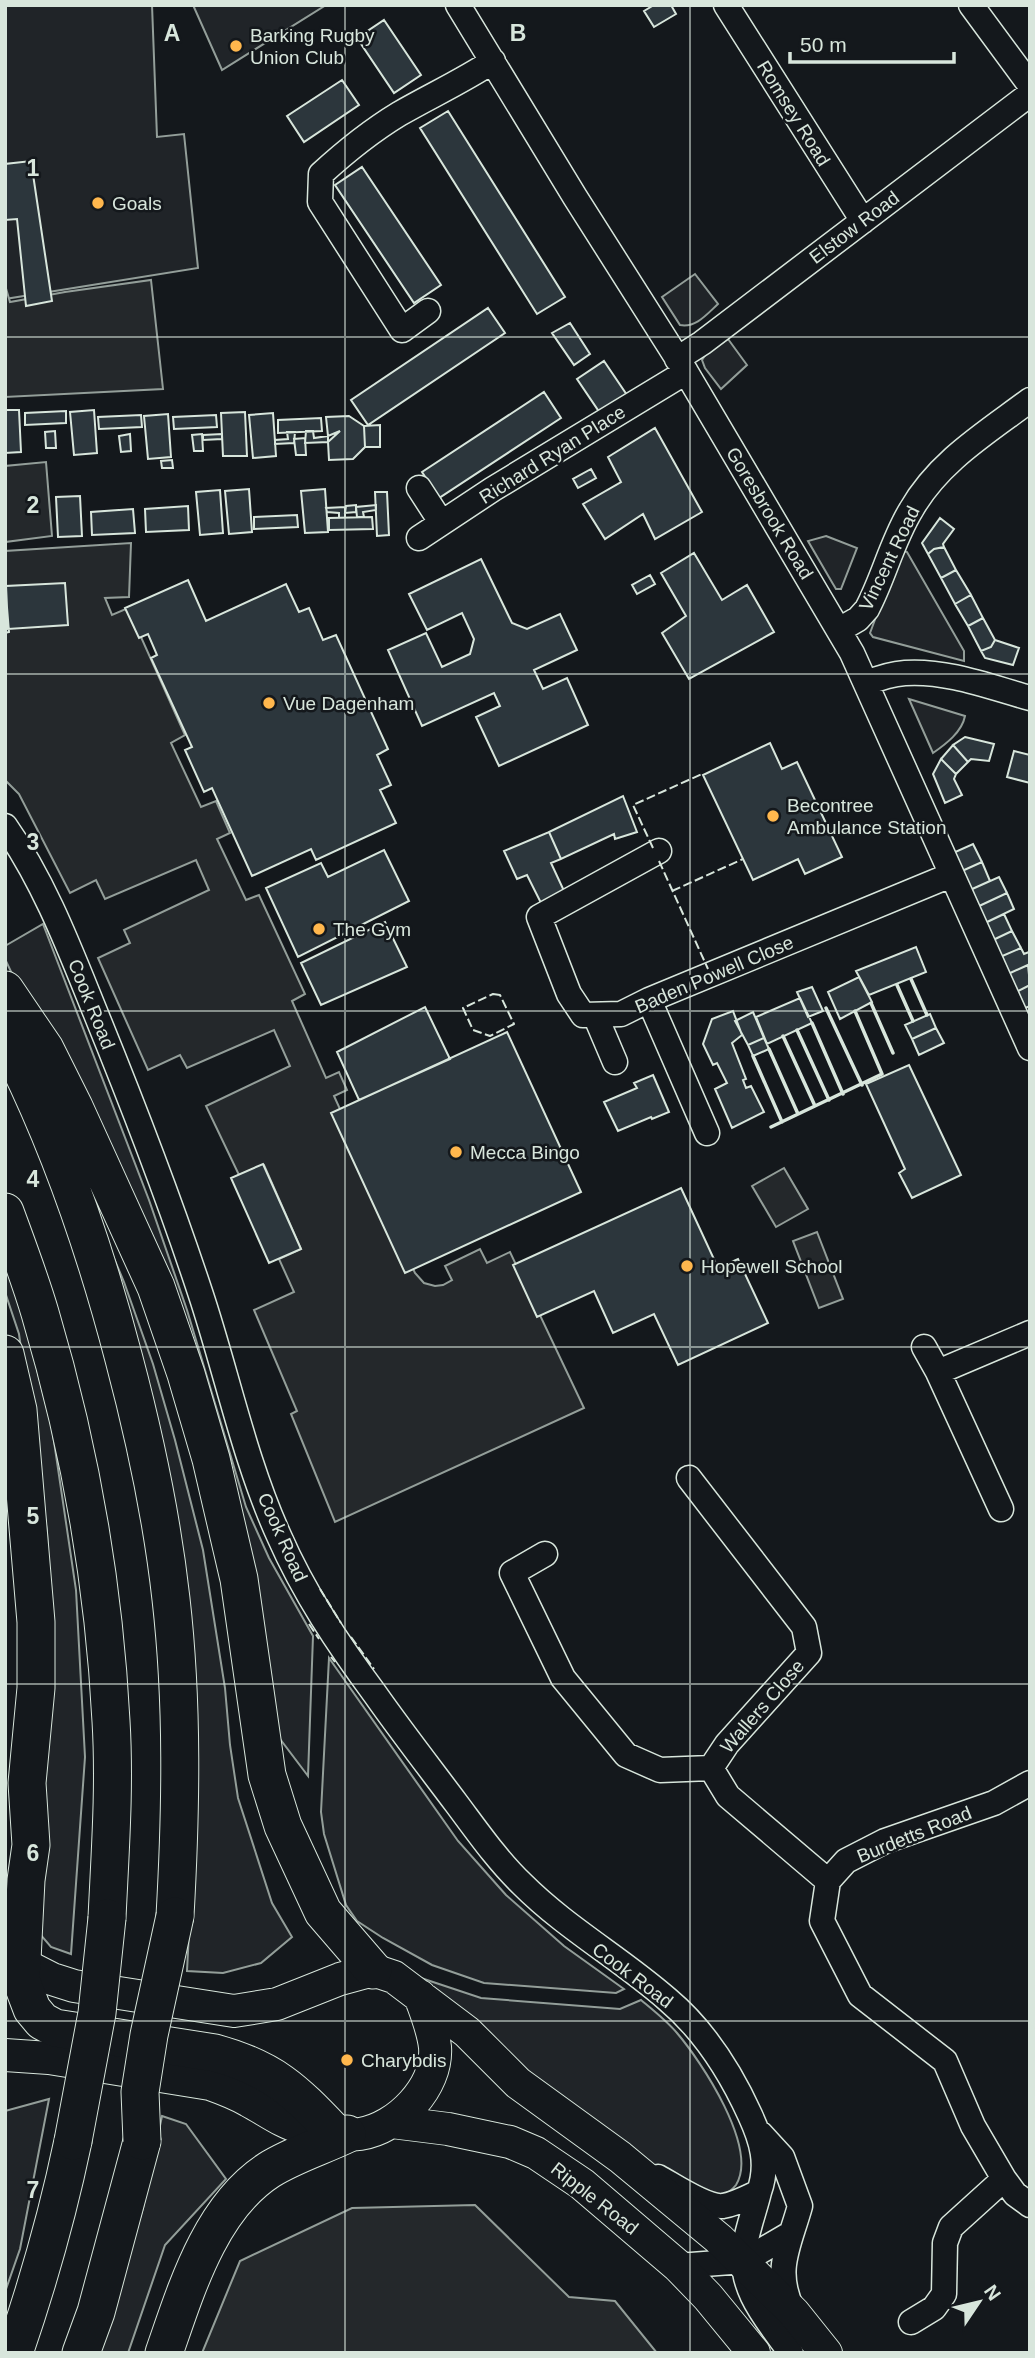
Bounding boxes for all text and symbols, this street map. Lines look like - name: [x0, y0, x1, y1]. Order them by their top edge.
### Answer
- text: A: [164, 20, 180, 46]
- text: B: [510, 20, 526, 46]
- scale bar: [790, 21, 954, 65]
- place label: Barking Rugby Union Club: [250, 25, 375, 68]
- text: 50 m: [800, 33, 847, 56]
- marker: Barking Rugby Union Club: [228, 38, 244, 54]
- street label: Romsey Road: [753, 57, 834, 170]
- text: 1: [27, 155, 40, 181]
- street label: Elstow Road: [805, 187, 903, 268]
- place label: Goals: [112, 193, 162, 214]
- marker: Goals: [90, 195, 106, 211]
- street label: Richard Ryan Place: [475, 401, 629, 508]
- street label: Goresbrook Road: [722, 444, 817, 583]
- text: 2: [27, 492, 39, 518]
- street label: Vincent Road: [855, 503, 924, 614]
- place label: Vue Dagenham: [283, 693, 414, 714]
- marker: Vue Dagenham: [261, 695, 277, 711]
- place label: Becontree Ambulance Station: [787, 795, 947, 838]
- marker: Becontree Ambulance Station: [765, 808, 781, 824]
- text: 3: [27, 829, 39, 855]
- place label: The Gym: [333, 919, 411, 940]
- marker: The Gym: [311, 921, 327, 937]
- street label: Baden Powell Close: [632, 932, 797, 1017]
- street label: Cook Road: [64, 956, 119, 1052]
- place label: Mecca Bingo: [470, 1142, 580, 1163]
- marker: Mecca Bingo: [448, 1144, 464, 1160]
- text: 4: [27, 1166, 40, 1192]
- place label: Hopewell School: [701, 1256, 843, 1277]
- marker: Hopewell School: [679, 1258, 695, 1274]
- street label: Cook Road: [254, 1490, 311, 1585]
- text: 5: [27, 1503, 40, 1529]
- street label: Wallers Close: [716, 1655, 809, 1757]
- street label: Burdetts Road: [854, 1802, 974, 1867]
- text: 6: [27, 1840, 39, 1866]
- street label: Cook Road: [588, 1938, 677, 2012]
- place label: Charybdis: [361, 2050, 447, 2071]
- marker: Charybdis: [339, 2052, 355, 2068]
- street label: Ripple Road: [547, 2158, 642, 2239]
- text: 7: [27, 2177, 39, 2203]
- north arrow: [944, 2267, 1014, 2337]
- text: N: [980, 2281, 1005, 2304]

